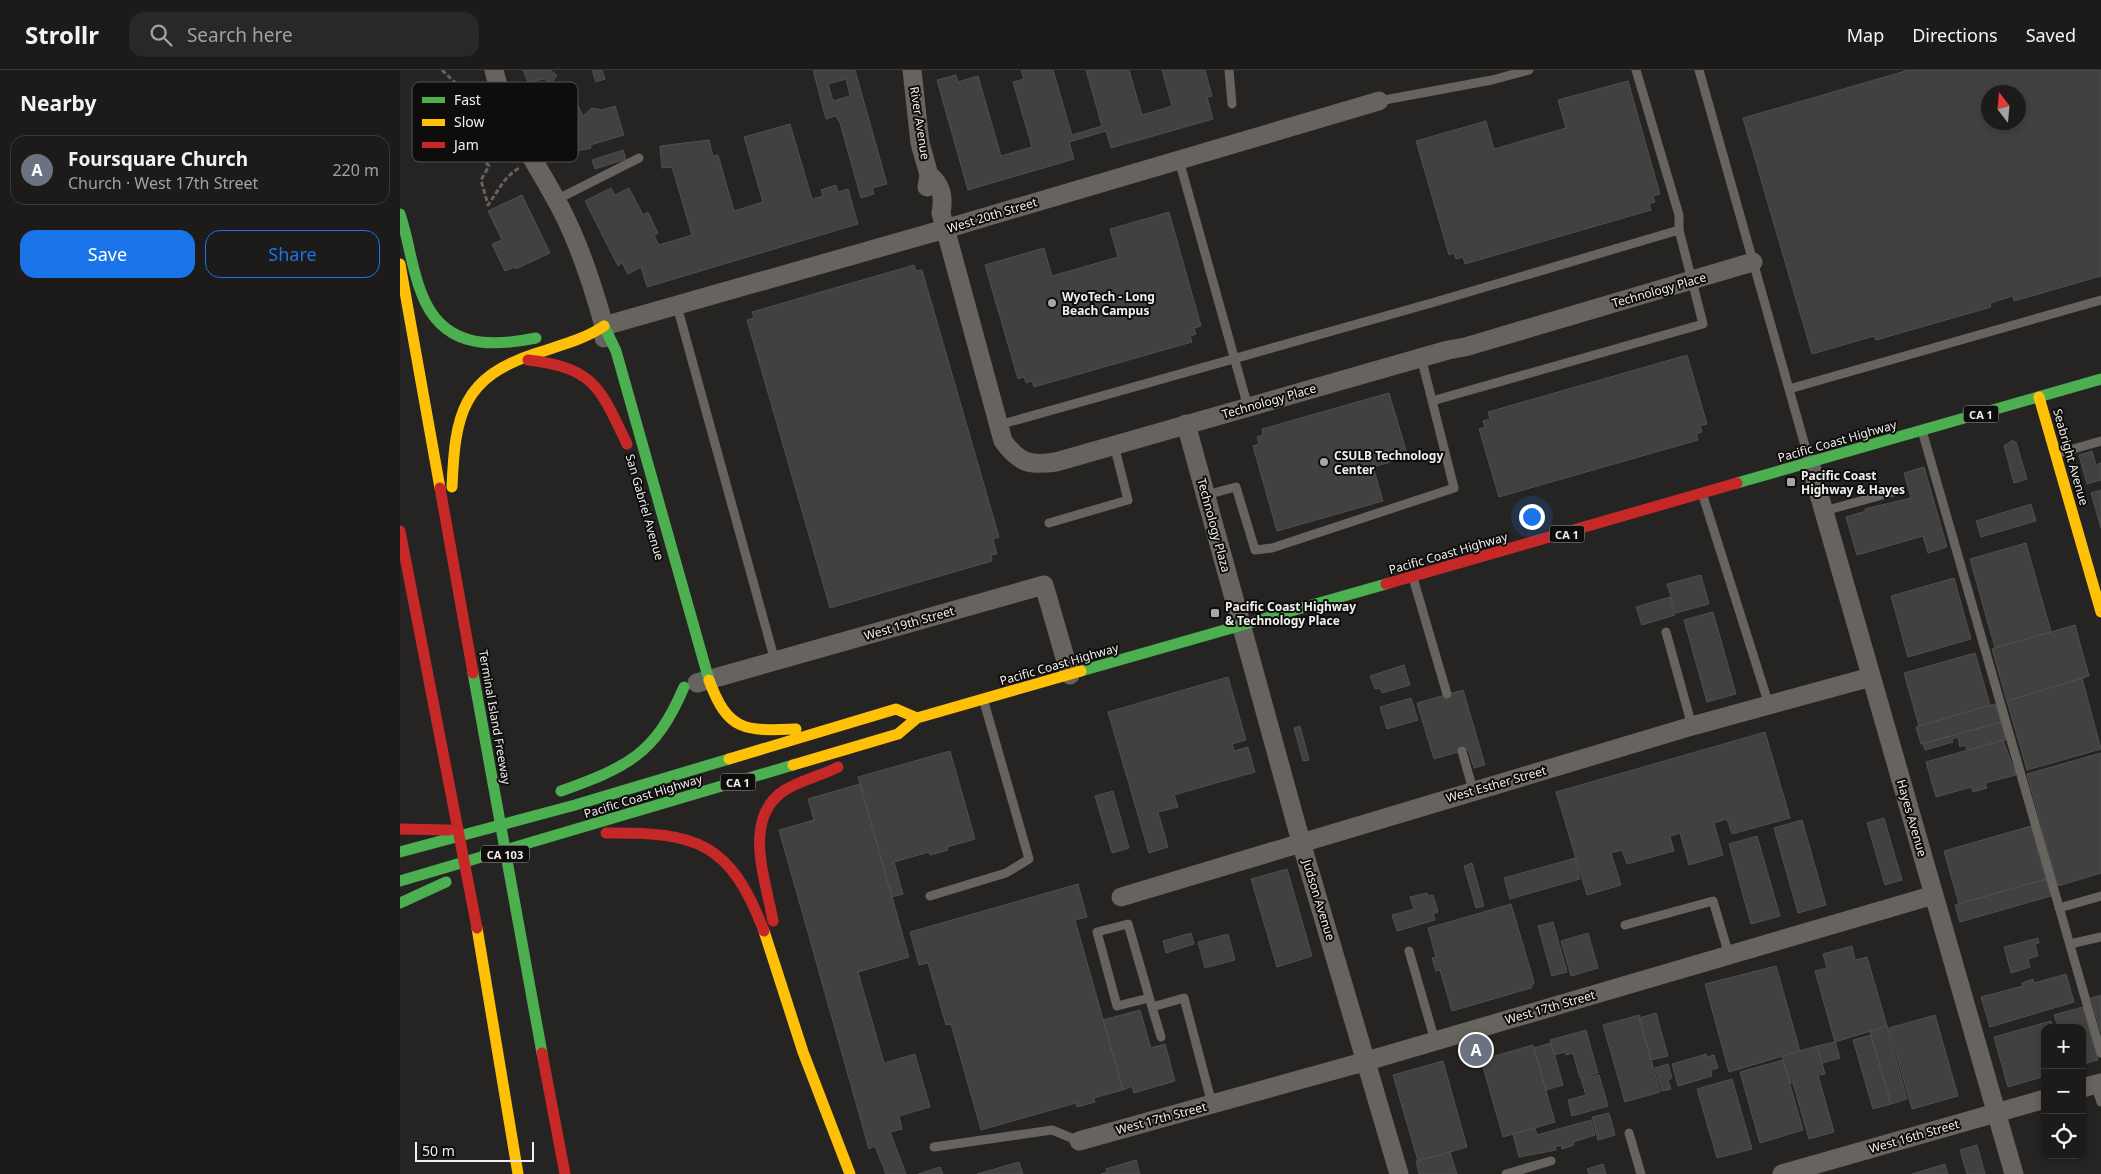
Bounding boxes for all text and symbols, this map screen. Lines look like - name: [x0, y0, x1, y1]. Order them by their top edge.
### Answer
- search box: [129, 12, 479, 57]
- text: Strollr: [25, 18, 99, 51]
- icon: search: [147, 21, 175, 49]
- text: Search here: [187, 22, 293, 48]
- text: Map: [1847, 23, 1884, 47]
- text: Directions: [1912, 23, 1998, 47]
- text: Saved: [2026, 23, 2076, 47]
- legend: [412, 82, 578, 162]
- street label: River Avenue: [906, 85, 934, 161]
- north arrow: [1981, 85, 2026, 130]
- text: Nearby: [20, 89, 96, 117]
- text: Fast: [454, 90, 481, 109]
- text: Slow: [454, 112, 485, 131]
- text: Jam: [452, 135, 479, 154]
- text: Foursquare Church: [68, 146, 248, 172]
- text: A: [31, 159, 43, 181]
- text: 220 m: [332, 159, 379, 181]
- text: Church · West 17th Street: [68, 172, 258, 194]
- street label: West 20th Street: [945, 193, 1040, 237]
- button: Save: [20, 230, 195, 278]
- button: Share: [205, 230, 380, 278]
- street label: Technology Place: [1610, 268, 1708, 312]
- place label: WyoTech - Long Beach Campus: [1062, 288, 1155, 319]
- marker: WyoTech - Long Beach Campus: [1046, 297, 1058, 309]
- street label: Technology Place: [1220, 379, 1318, 423]
- road number: CA 1: [1964, 406, 1998, 422]
- street label: Seabright Avenue: [2049, 407, 2093, 508]
- street label: Pacific Coast Highway: [1776, 416, 1899, 466]
- place label: CSULB Technology Center: [1334, 447, 1443, 478]
- street label: San Gabriel Avenue: [622, 452, 668, 562]
- marker: CSULB Technology Center: [1318, 456, 1330, 468]
- place label: Pacific Coast Highway & Hayes: [1801, 467, 1905, 498]
- street label: Technology Plaza: [1193, 476, 1235, 574]
- marker: Pacific Coast Highway & Hayes: [1785, 476, 1797, 488]
- your location: [1519, 504, 1545, 530]
- road number: CA 1: [1550, 526, 1584, 542]
- street label: Pacific Coast Highway: [1387, 528, 1510, 578]
- place label: Pacific Coast Highway & Technology Place: [1225, 598, 1356, 629]
- street label: West 19th Street: [862, 602, 957, 644]
- marker: Pacific Coast Highway & Technology Place: [1209, 607, 1221, 619]
- street label: Pacific Coast Highway: [998, 639, 1121, 689]
- street label: Terminal Island Freeway: [475, 648, 515, 786]
- street label: West Esther Street: [1444, 761, 1549, 806]
- street label: Pacific Coast Highway: [582, 770, 705, 822]
- road number: CA 1: [720, 774, 756, 790]
- street label: Hayes Avenue: [1893, 777, 1931, 859]
- road number: CA 103: [481, 846, 529, 862]
- street label: Judson Avenue: [1298, 857, 1339, 943]
- street label: West 17th Street: [1503, 986, 1598, 1028]
- map controls: [2041, 1024, 2086, 1159]
- button: +: [2041, 1024, 2086, 1069]
- pin: A: [1460, 1031, 1492, 1069]
- button: −: [2041, 1069, 2086, 1114]
- street label: West 17th Street: [1114, 1098, 1209, 1138]
- button: locate: [2041, 1114, 2086, 1159]
- street label: West 16th Street: [1867, 1115, 1962, 1157]
- scale bar: [415, 1139, 534, 1162]
- text: 50 m: [422, 1141, 455, 1160]

